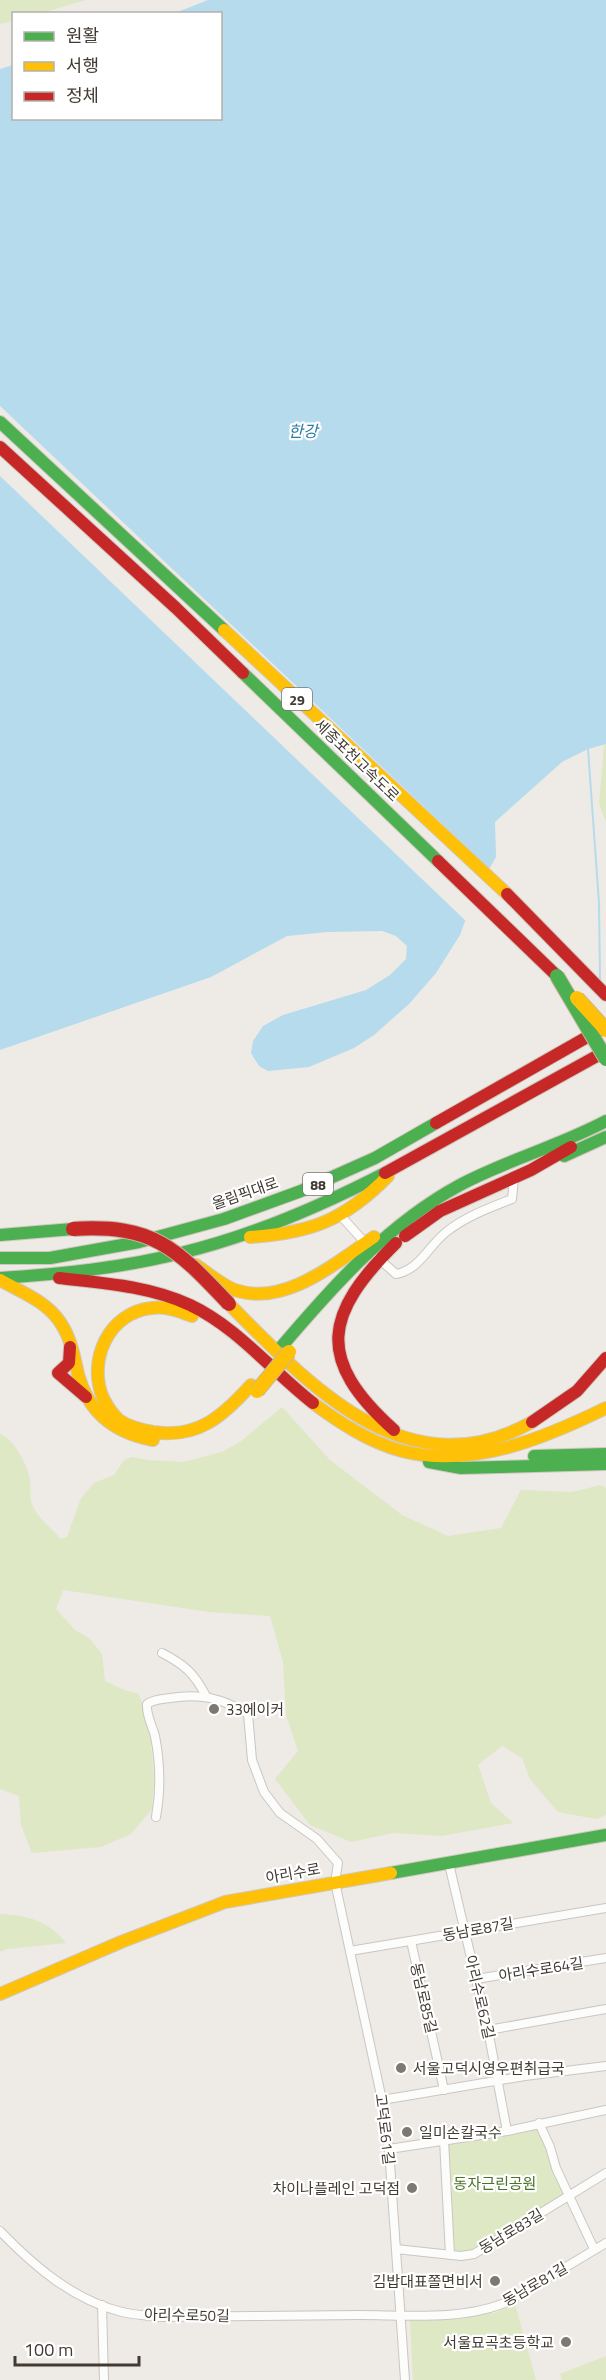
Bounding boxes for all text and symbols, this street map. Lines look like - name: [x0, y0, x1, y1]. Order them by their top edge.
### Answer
- legend: [12, 12, 222, 120]
- text: 원활: [66, 22, 99, 49]
- text: 서행: [66, 52, 99, 79]
- text: 정체: [66, 82, 99, 109]
- water label: 한강: [288, 419, 320, 443]
- road number: 29: [282, 688, 312, 710]
- street label: 세종포천고속도로: [309, 713, 405, 807]
- street label: 올림픽대로: [209, 1171, 281, 1215]
- road number: 88: [303, 1173, 333, 1195]
- place label: 33에이커: [226, 1698, 284, 1721]
- marker: 33에이커: [207, 1702, 221, 1716]
- street label: 아리수로: [264, 1857, 322, 1889]
- street label: 동남로87길: [441, 1911, 515, 1947]
- street label: 아리수로64길: [497, 1951, 585, 1987]
- street label: 아리수로62길: [459, 1953, 501, 2041]
- street label: 동남로85길: [405, 1960, 443, 2036]
- place label: 서울고덕시영우편취급국: [413, 2057, 565, 2080]
- marker: 서울고덕시영우편취급국: [394, 2061, 408, 2075]
- street label: 고덕로61길: [369, 2092, 401, 2166]
- place label: 일미손칼국수: [419, 2121, 502, 2144]
- marker: 일미손칼국수: [400, 2125, 414, 2139]
- park label: 동자근린공원: [454, 2172, 536, 2195]
- place label: 차이나플레인 고덕점: [272, 2177, 400, 2200]
- marker: 차이나플레인 고덕점: [405, 2181, 419, 2195]
- street label: 동남로83길: [474, 2203, 548, 2259]
- street label: 동남로81길: [498, 2256, 572, 2312]
- place label: 김밥대표쫄면비서: [373, 2270, 483, 2293]
- marker: 김밥대표쫄면비서: [488, 2274, 502, 2288]
- street label: 아리수로50길: [144, 2303, 230, 2327]
- scale bar: [15, 2329, 140, 2367]
- place label: 서울묘곡초등학교: [444, 2331, 554, 2354]
- marker: 서울묘곡초등학교: [559, 2335, 573, 2349]
- text: 100 m: [24, 2336, 73, 2363]

